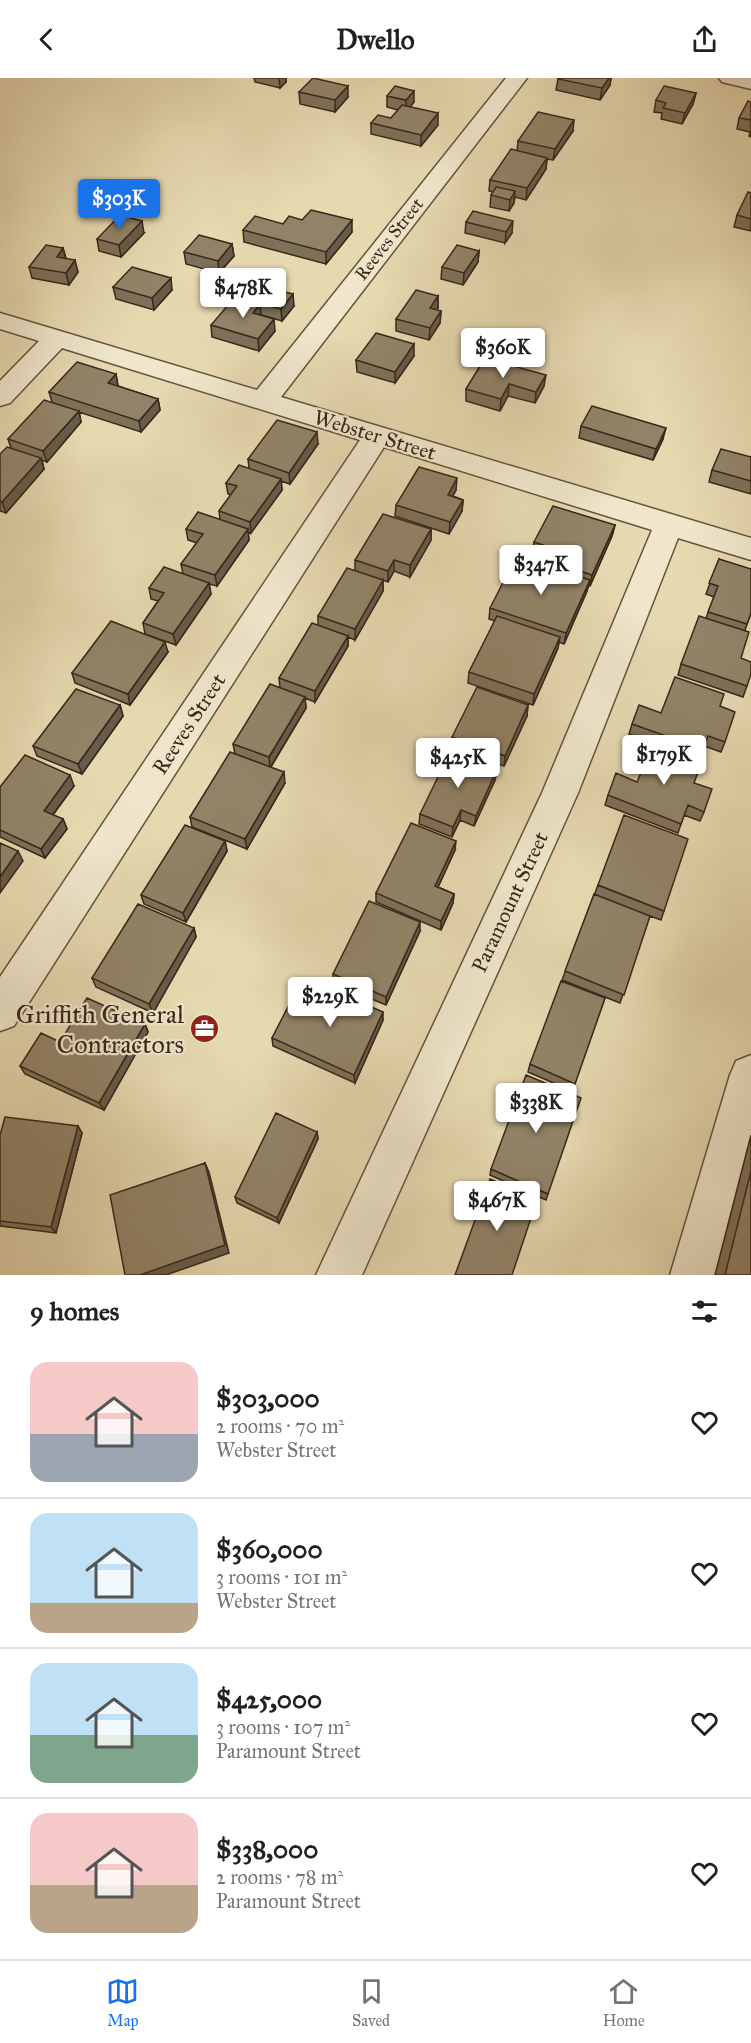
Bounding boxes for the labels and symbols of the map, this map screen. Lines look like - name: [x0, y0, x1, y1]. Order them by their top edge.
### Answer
- pin: $303K: [77, 179, 161, 230]
- street label: Reeves Street: [350, 193, 428, 285]
- pin: $478K: [201, 268, 285, 319]
- pin: $360K: [461, 328, 545, 379]
- street label: Webster Street: [311, 404, 440, 466]
- pin: $347K: [499, 545, 583, 596]
- street label: Reeves Street: [147, 668, 232, 779]
- pin: $179K: [622, 735, 706, 786]
- pin: $425K: [416, 738, 500, 789]
- street label: Paramount Street: [466, 827, 554, 976]
- pin: $229K: [288, 977, 372, 1028]
- place label: Griffith General Contractors: [16, 998, 184, 1060]
- office icon: Griffith General Contractors: [189, 1013, 221, 1045]
- pin: $338K: [494, 1083, 578, 1134]
- pin: $467K: [455, 1181, 539, 1232]

